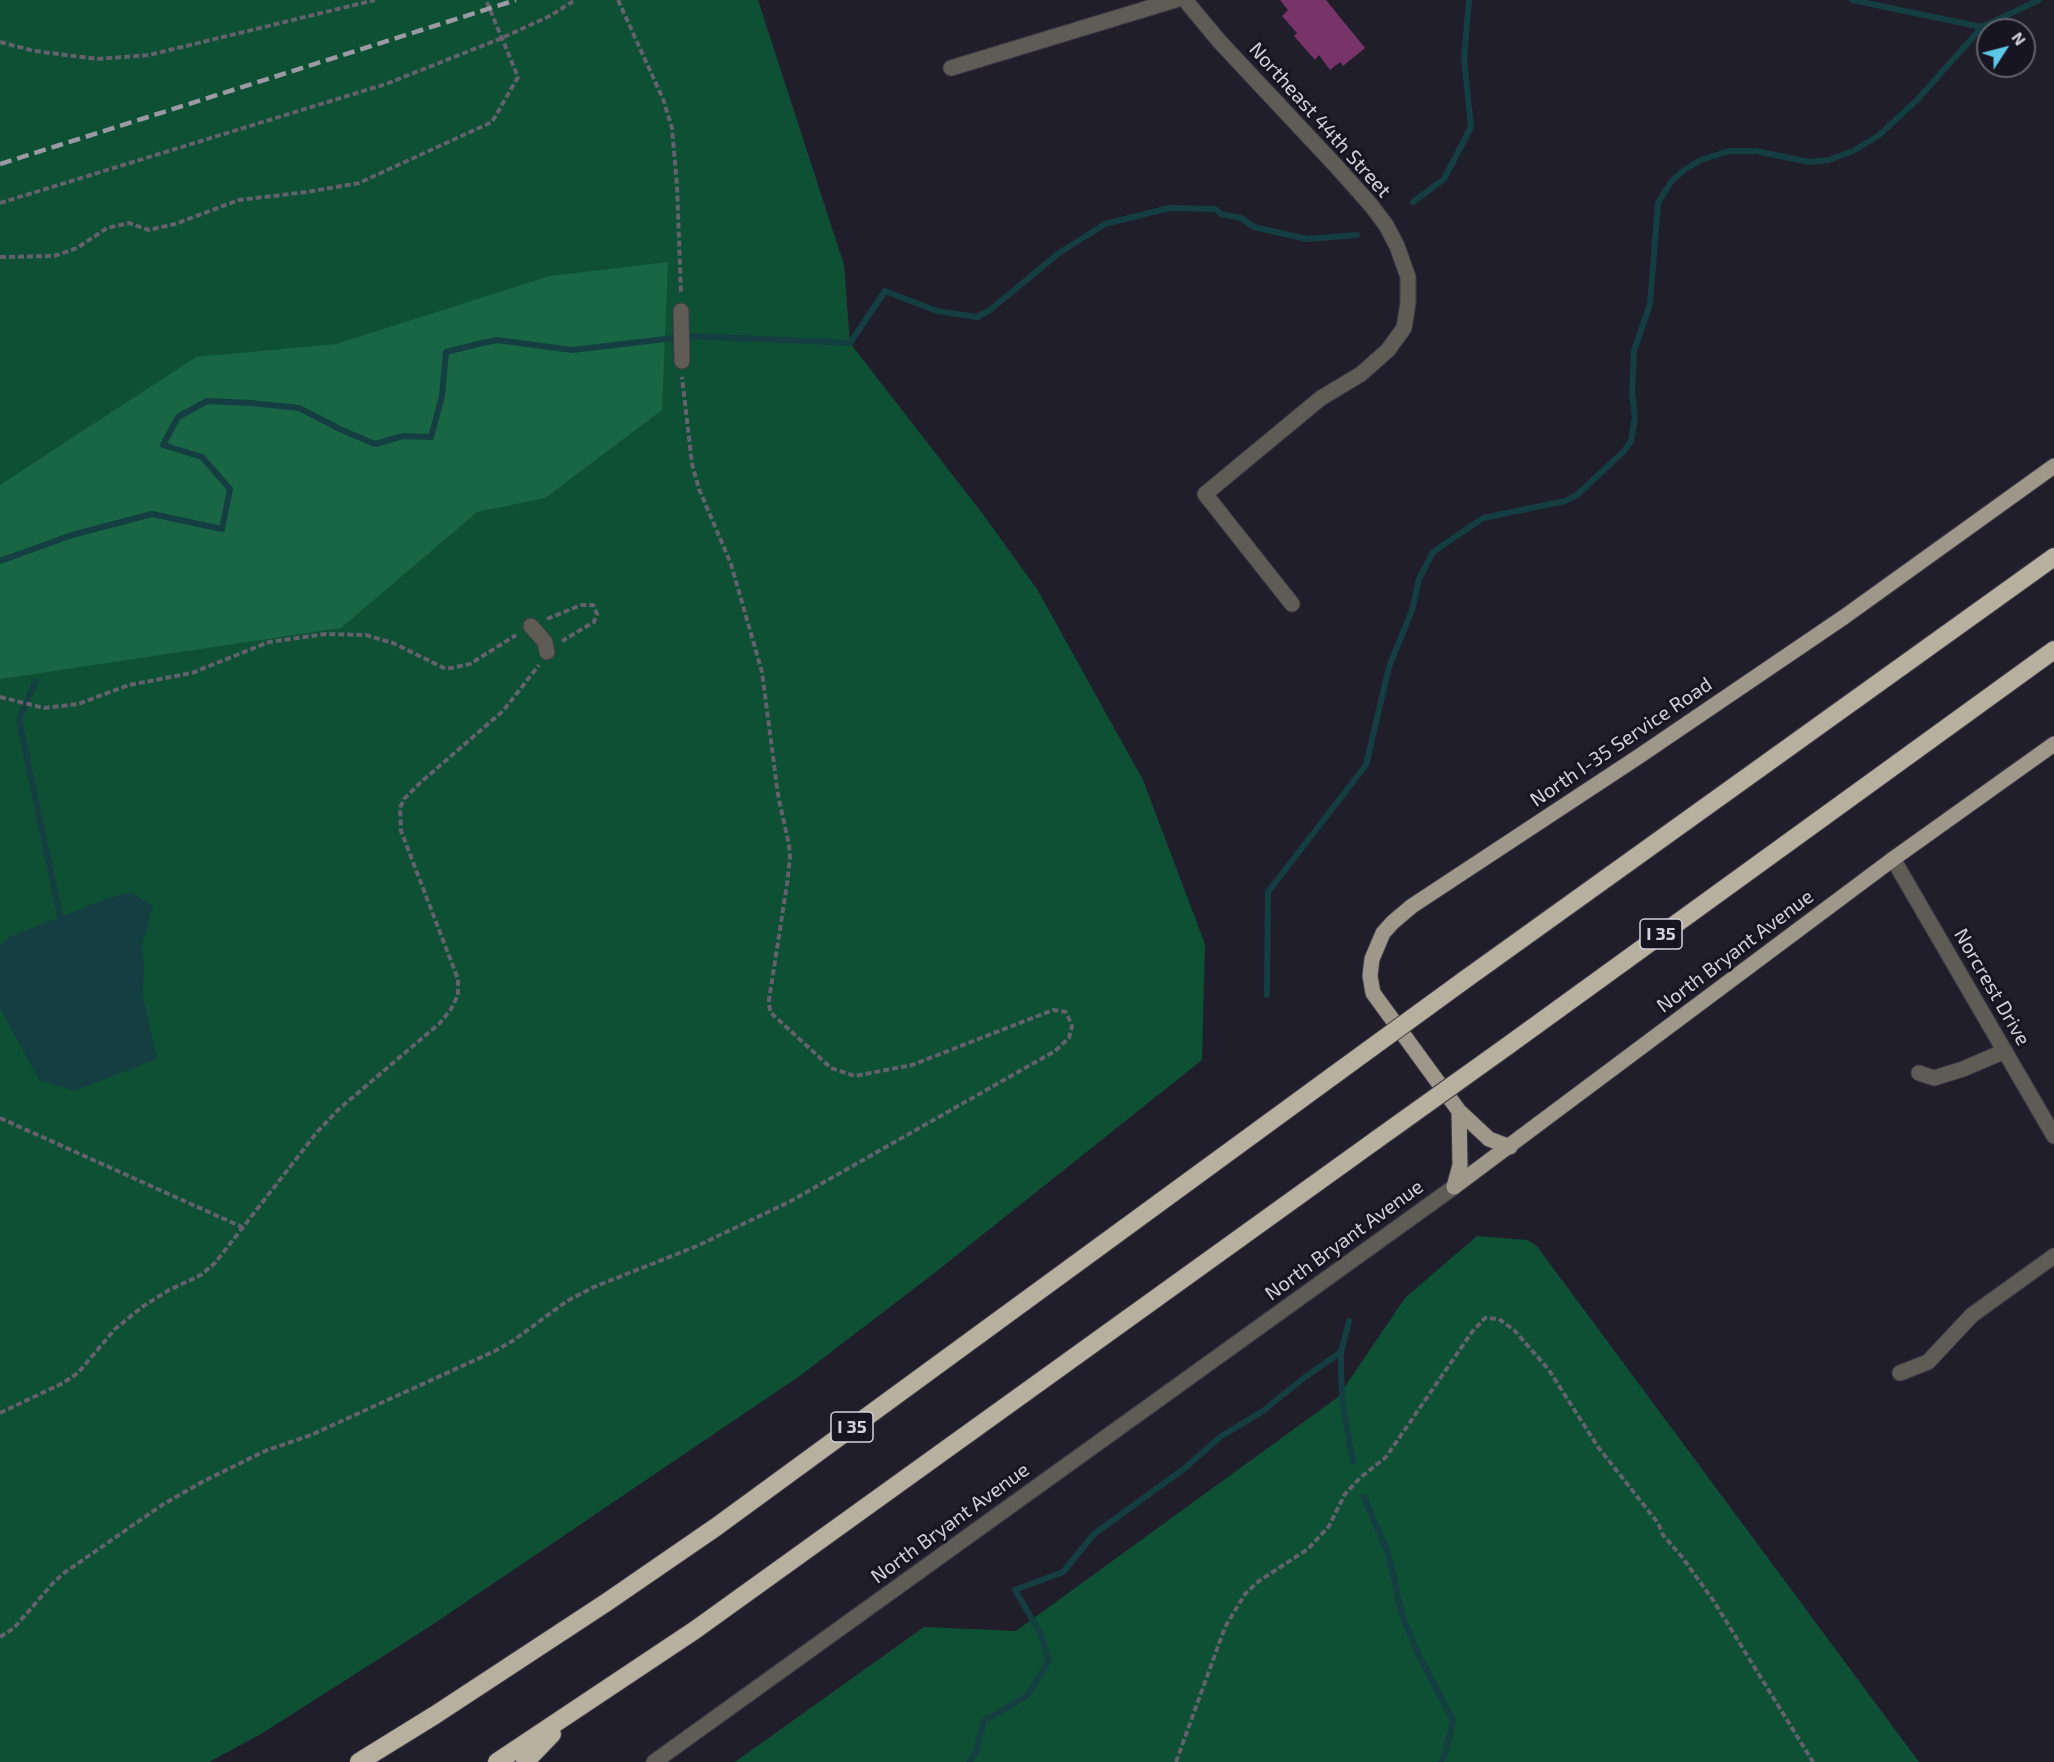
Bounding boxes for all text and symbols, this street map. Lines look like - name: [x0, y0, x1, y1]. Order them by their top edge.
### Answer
- north arrow: [1976, 18, 2036, 78]
- text: N: [2008, 28, 2030, 49]
- street label: Northeast 44th Street: [1244, 37, 1396, 203]
- street label: North I-35 Service Road: [1526, 672, 1716, 812]
- street label: North Bryant Avenue: [1652, 884, 1818, 1018]
- road number: I 35: [1640, 919, 1682, 949]
- street label: Norcrest Drive: [1949, 924, 2035, 1050]
- street label: North Bryant Avenue: [1260, 1175, 1428, 1305]
- road number: I 35: [831, 1412, 873, 1442]
- street label: North Bryant Avenue: [866, 1458, 1034, 1588]

